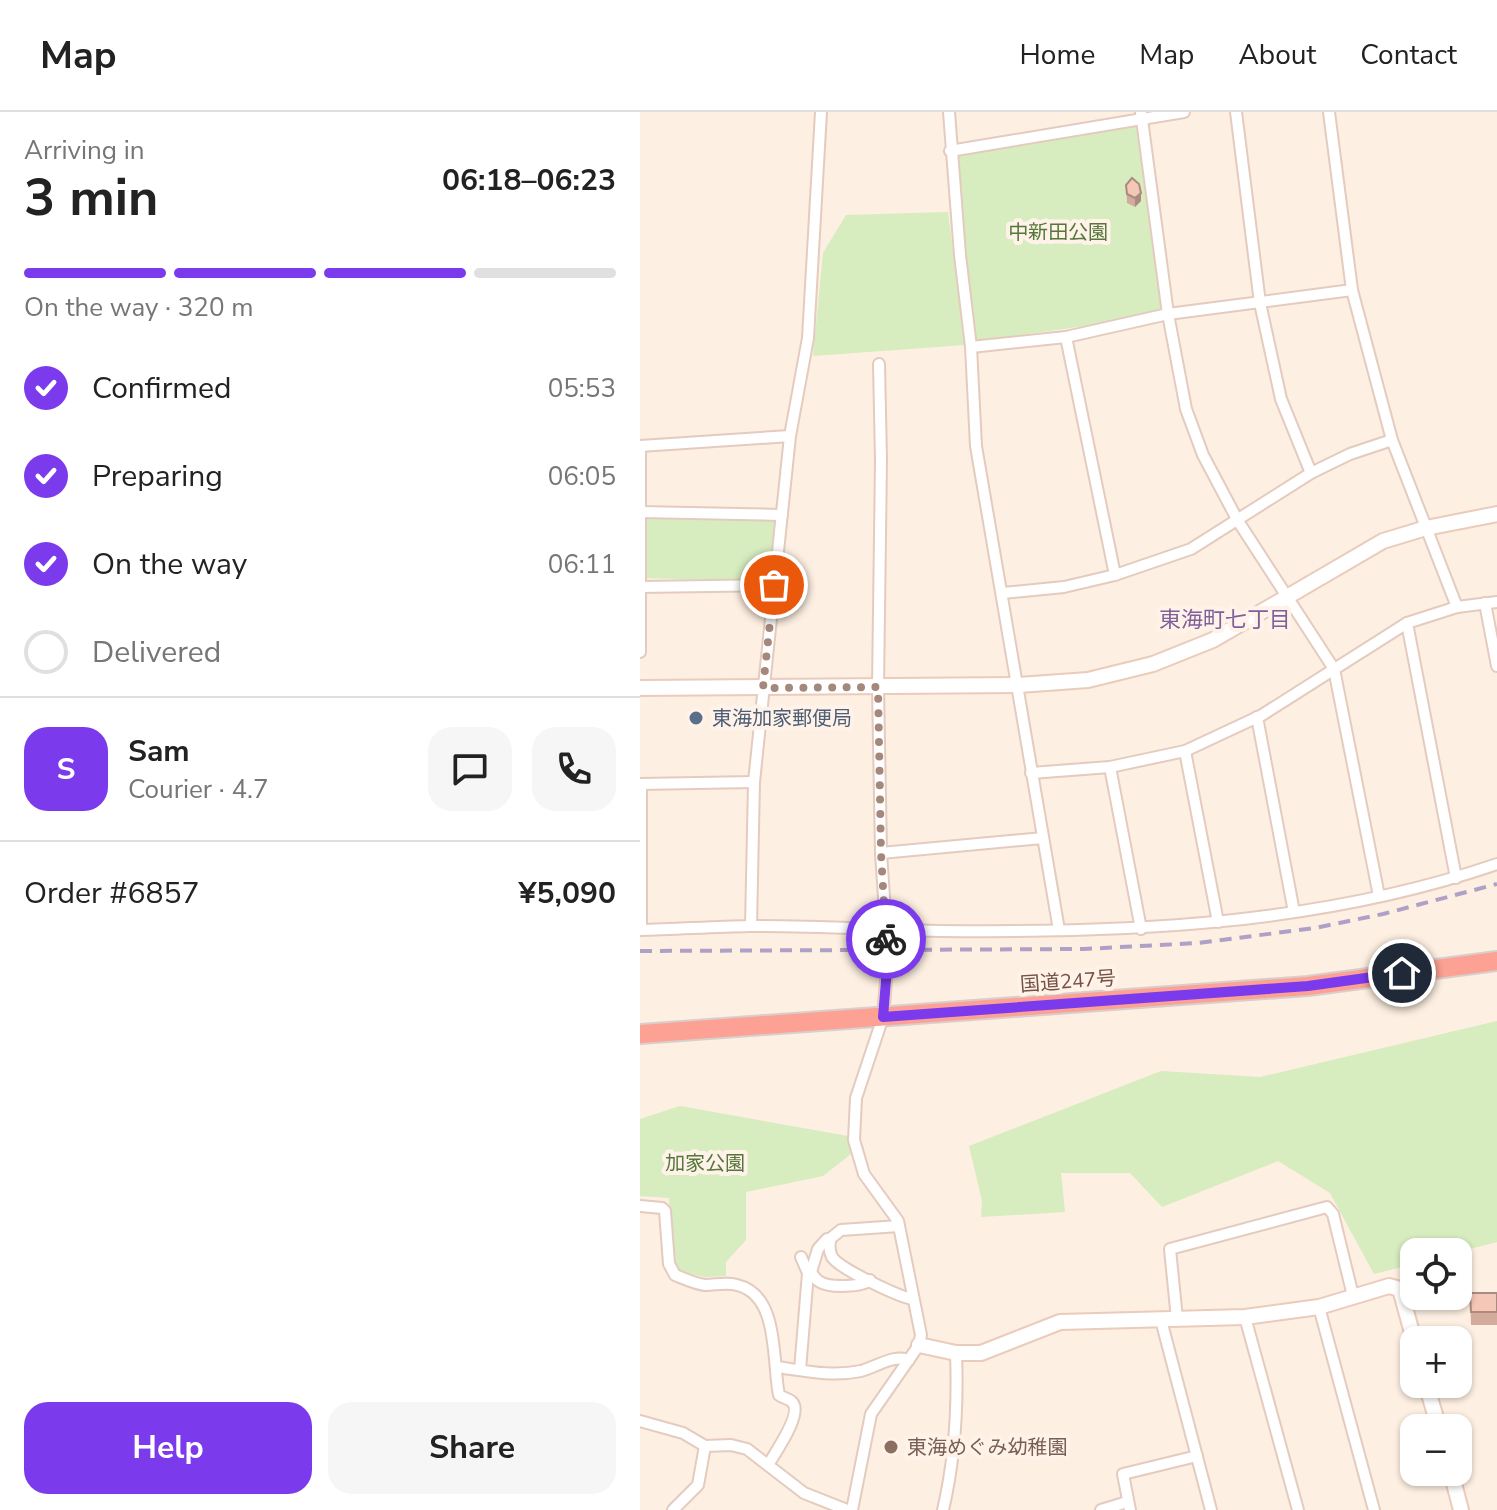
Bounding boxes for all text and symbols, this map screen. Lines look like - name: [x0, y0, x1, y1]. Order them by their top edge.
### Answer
- text: Map: [40, 30, 117, 81]
- text: Home: [1020, 36, 1095, 74]
- text: Map: [1139, 36, 1194, 74]
- text: About: [1238, 36, 1316, 74]
- text: Contact: [1360, 36, 1457, 74]
- text: Arriving in: [24, 133, 145, 168]
- text: 06:18–06:23: [442, 160, 616, 201]
- text: 3 min: [24, 162, 159, 233]
- park label: 中新田公園: [1008, 219, 1108, 246]
- text: On the way · 320 m: [24, 290, 253, 325]
- icon: check: [24, 366, 68, 410]
- text: Confirmed: [92, 368, 232, 409]
- text: 05:53: [548, 371, 616, 406]
- icon: check: [24, 454, 68, 498]
- text: Preparing: [92, 456, 223, 497]
- text: 06:05: [548, 459, 616, 494]
- icon: check: [24, 542, 68, 586]
- text: On the way: [92, 544, 247, 585]
- text: 06:11: [548, 547, 616, 582]
- pin: [740, 551, 808, 619]
- icon: bag: [752, 563, 796, 607]
- district label: 東海町七丁目: [1159, 605, 1291, 635]
- text: Delivered: [92, 632, 221, 673]
- place label: 東海加家郵便局: [712, 705, 852, 732]
- marker: 東海加家郵便局: [687, 709, 705, 727]
- button: chat: [428, 727, 512, 811]
- button: phone: [532, 727, 616, 811]
- text: Sam: [128, 731, 190, 772]
- text: S: [57, 749, 75, 790]
- text: Courier · 4.7: [128, 772, 269, 807]
- text: Order #6857: [24, 873, 199, 914]
- text: ¥5,090: [519, 873, 616, 914]
- courier: [846, 899, 926, 979]
- icon: bike: [864, 917, 908, 961]
- pin: [1368, 939, 1436, 1007]
- icon: home: [1380, 951, 1424, 995]
- street label: 国道247号: [1019, 965, 1117, 998]
- park label: 加家公園: [665, 1150, 745, 1177]
- map controls: [1400, 1238, 1472, 1486]
- button: locate: [1400, 1238, 1472, 1310]
- button: +: [1400, 1326, 1472, 1398]
- button: Help: [24, 1402, 312, 1494]
- button: Share: [328, 1402, 616, 1494]
- button: −: [1400, 1414, 1472, 1486]
- place label: 東海めぐみ幼稚園: [907, 1434, 1068, 1461]
- marker: 東海めぐみ幼稚園: [882, 1438, 900, 1456]

